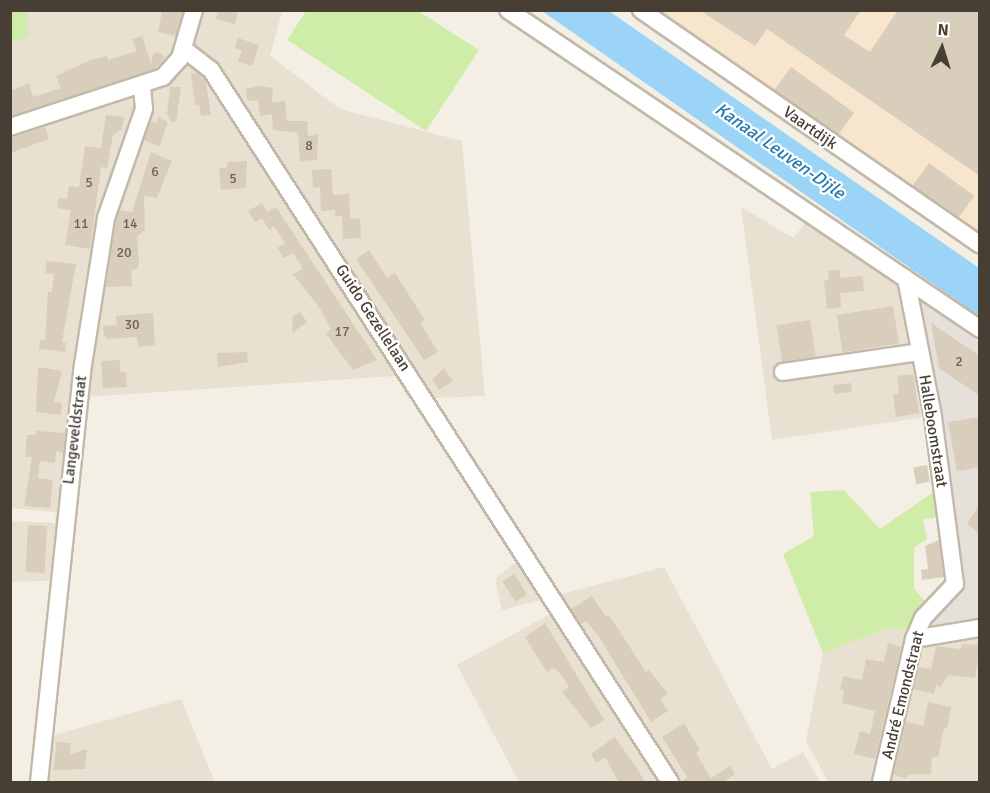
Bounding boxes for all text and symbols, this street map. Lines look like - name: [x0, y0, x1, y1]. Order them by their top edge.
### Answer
- north arrow: [912, 18, 972, 78]
- text: N: [937, 20, 950, 40]
- water label: Kanaal Leuven-Dijle: [711, 98, 849, 204]
- street label: Vaartdijk: [779, 102, 841, 154]
- house number: 8: [305, 138, 313, 154]
- house number: 6: [151, 164, 159, 180]
- house number: 5: [229, 171, 237, 187]
- house number: 5: [85, 175, 93, 191]
- house number: 11: [73, 216, 89, 232]
- house number: 14: [122, 216, 138, 232]
- house number: 20: [116, 245, 132, 261]
- street label: Guido Gezellelaan: [331, 261, 415, 375]
- house number: 30: [124, 317, 140, 333]
- house number: 17: [334, 324, 350, 340]
- house number: 2: [955, 354, 963, 370]
- street label: Halleboomstraat: [915, 373, 951, 489]
- street label: Langeveldstraat: [59, 374, 91, 486]
- street label: André Emondstraat: [878, 629, 928, 761]

